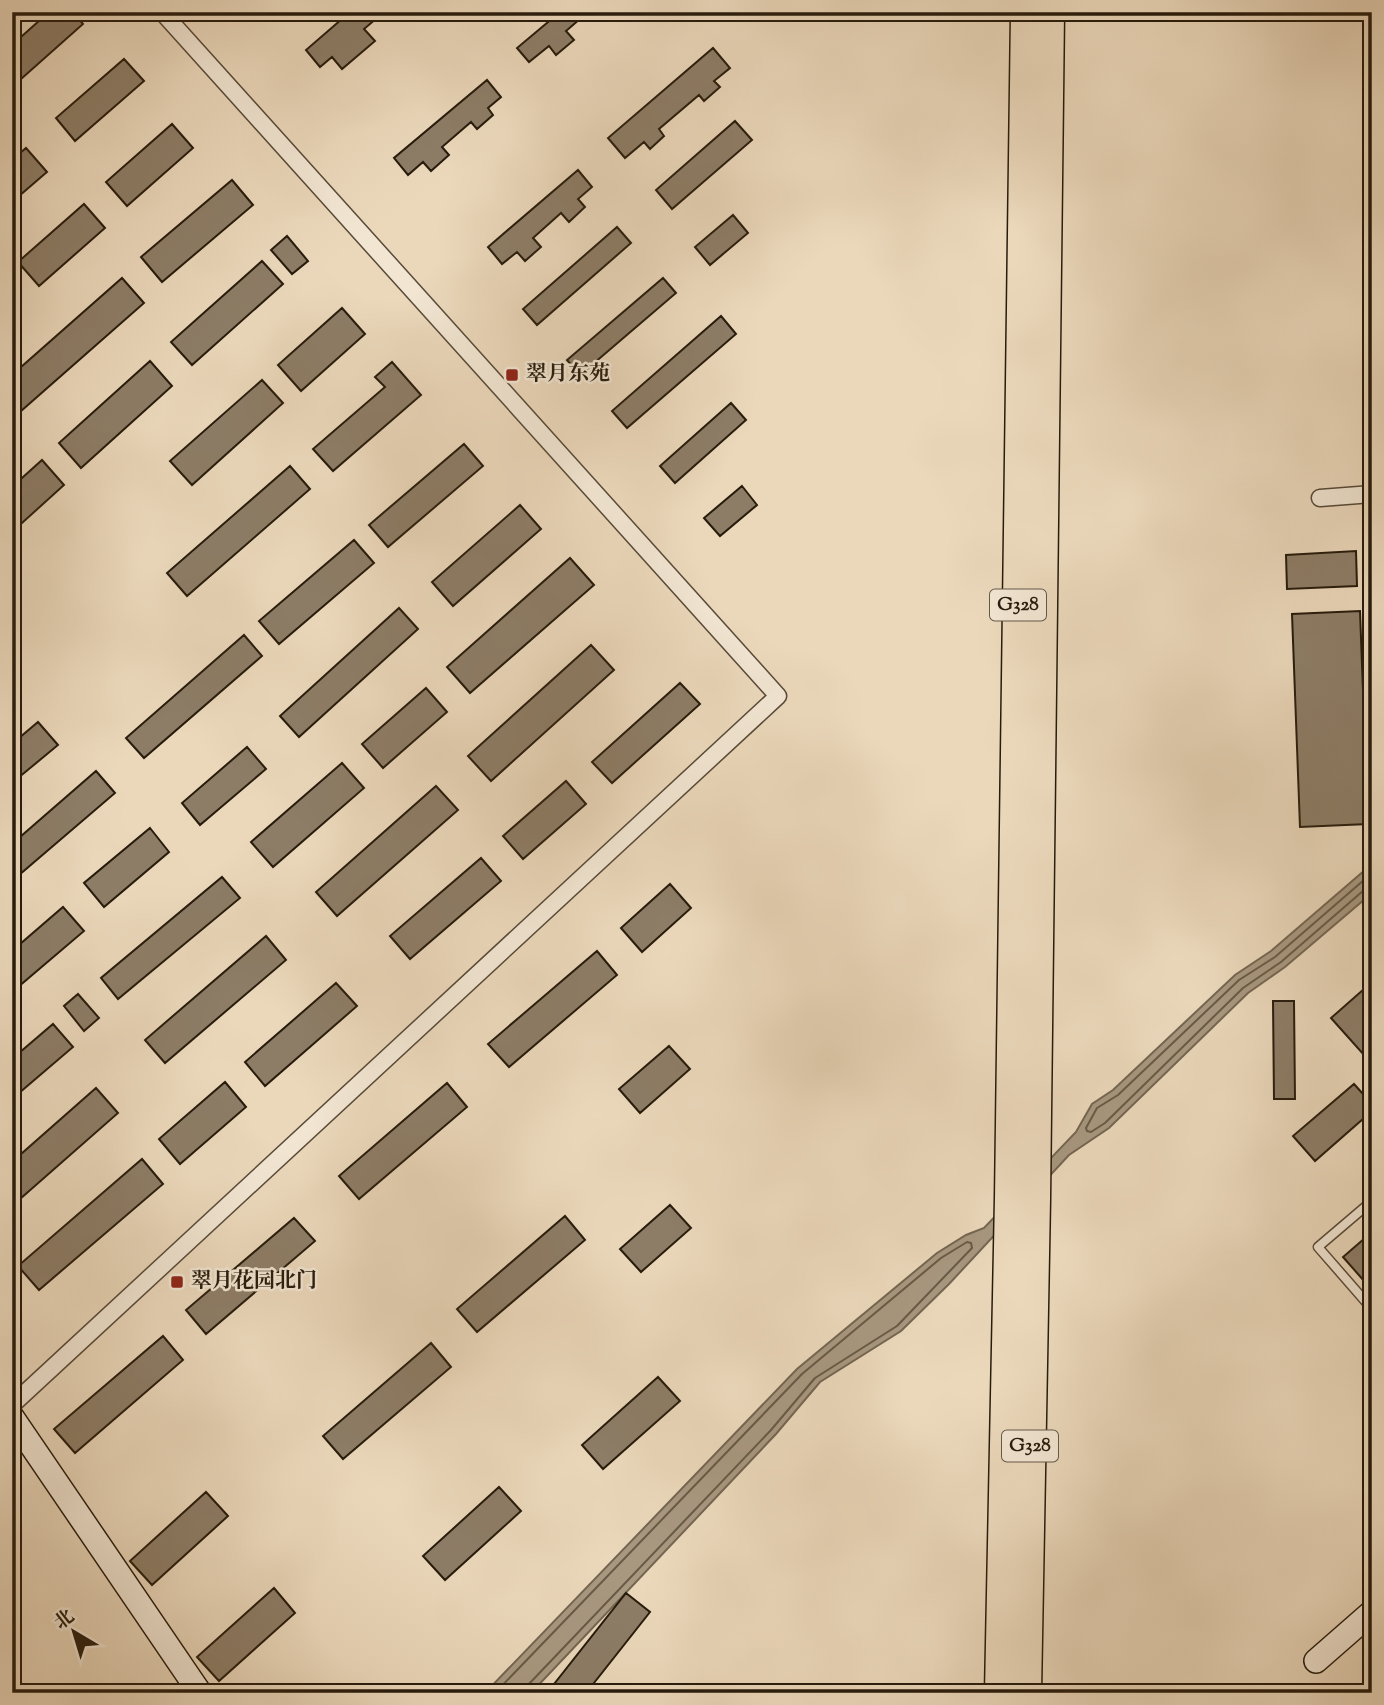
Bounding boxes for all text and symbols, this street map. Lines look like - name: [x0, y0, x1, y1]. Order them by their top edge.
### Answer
- place label: 翠月东苑: [526, 360, 610, 390]
- marker: 翠月东苑: [504, 367, 520, 383]
- road number: G328: [990, 590, 1046, 620]
- place label: 翠月花园北门: [191, 1267, 317, 1297]
- marker: 翠月花园北门: [169, 1274, 185, 1290]
- road number: G328: [1002, 1430, 1058, 1462]
- north arrow: [38, 1596, 108, 1666]
- text: 北: [49, 1604, 81, 1637]

